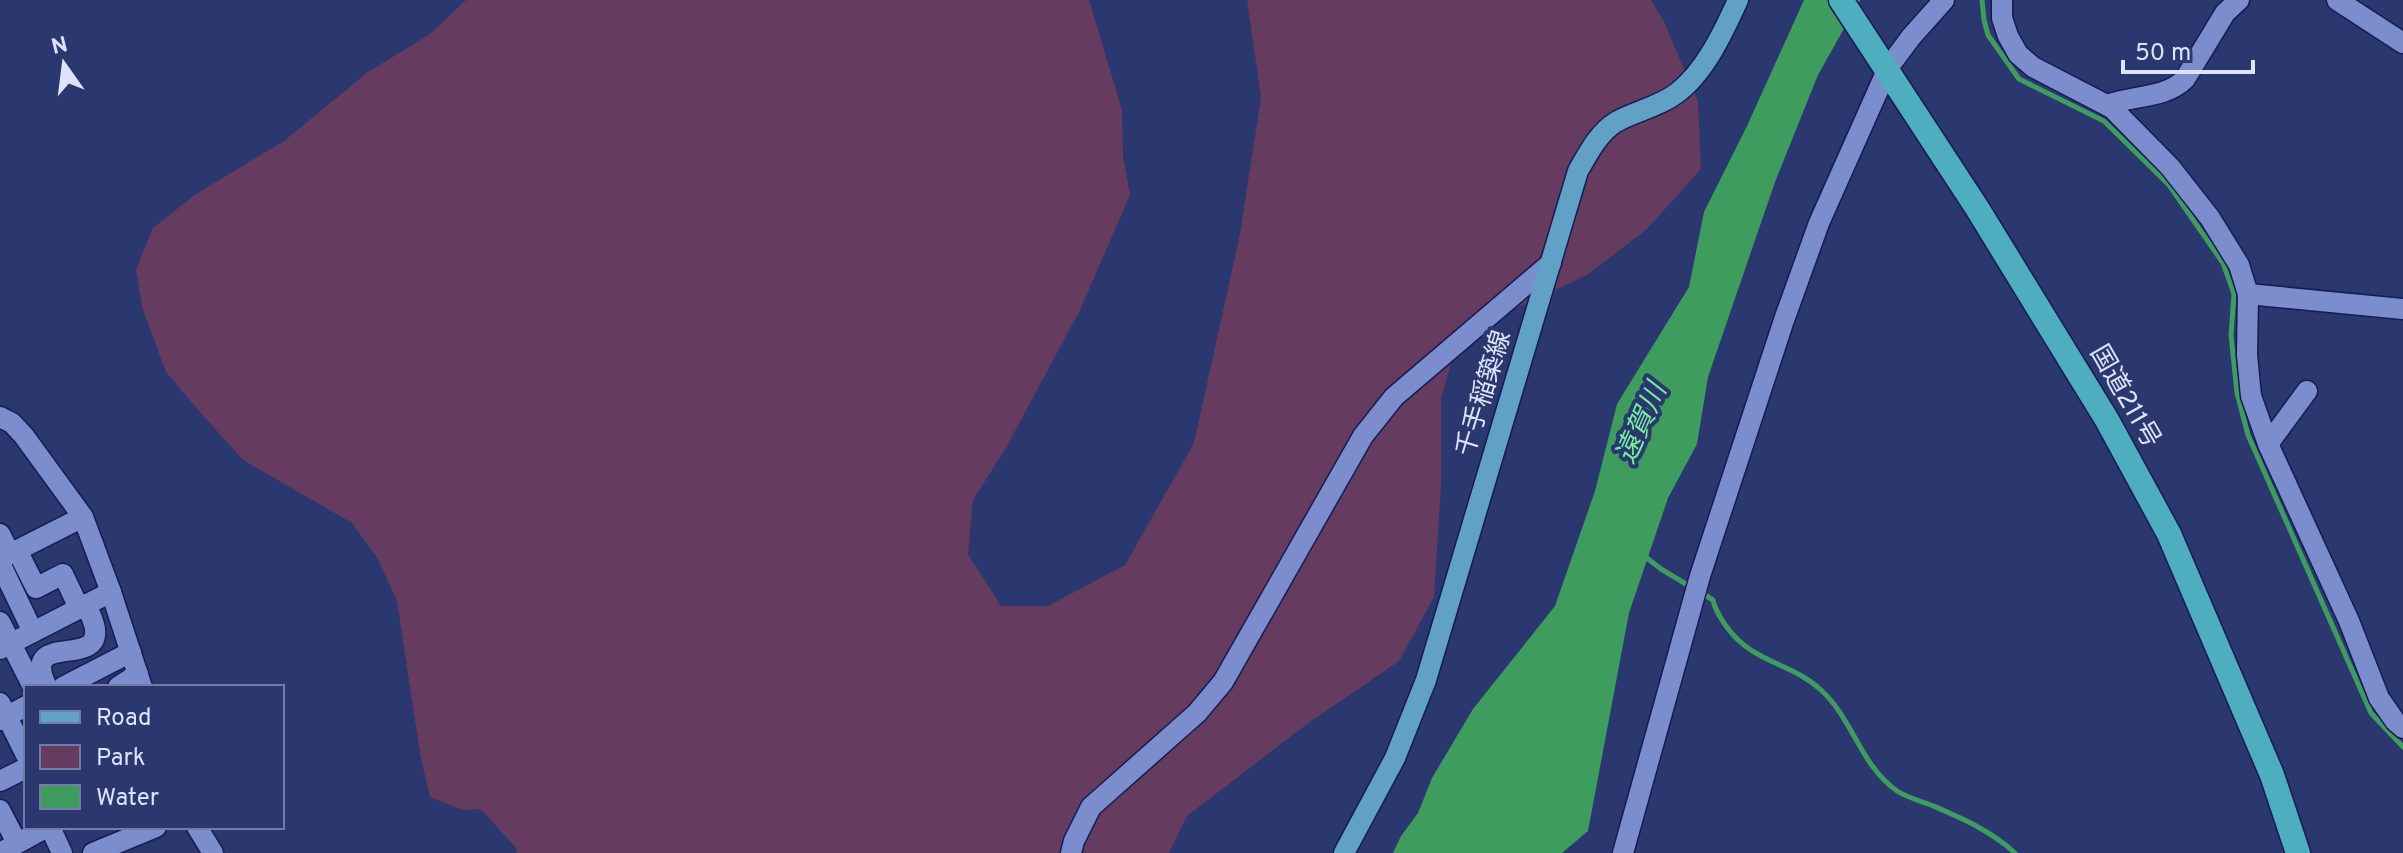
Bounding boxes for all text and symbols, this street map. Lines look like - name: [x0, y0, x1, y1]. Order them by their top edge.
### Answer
- north arrow: [24, 24, 104, 104]
- scale bar: [2123, 24, 2253, 74]
- text: N: [49, 32, 71, 62]
- text: 50 m: [2135, 39, 2191, 69]
- street label: 千手稲築線: [1450, 327, 1520, 461]
- street label: 国道211号: [2081, 340, 2167, 454]
- water label: 遠賀川: [1609, 376, 1678, 470]
- legend: [24, 685, 284, 829]
- text: Road: [96, 704, 152, 734]
- text: Park: [96, 744, 146, 774]
- text: Water: [96, 784, 159, 814]

